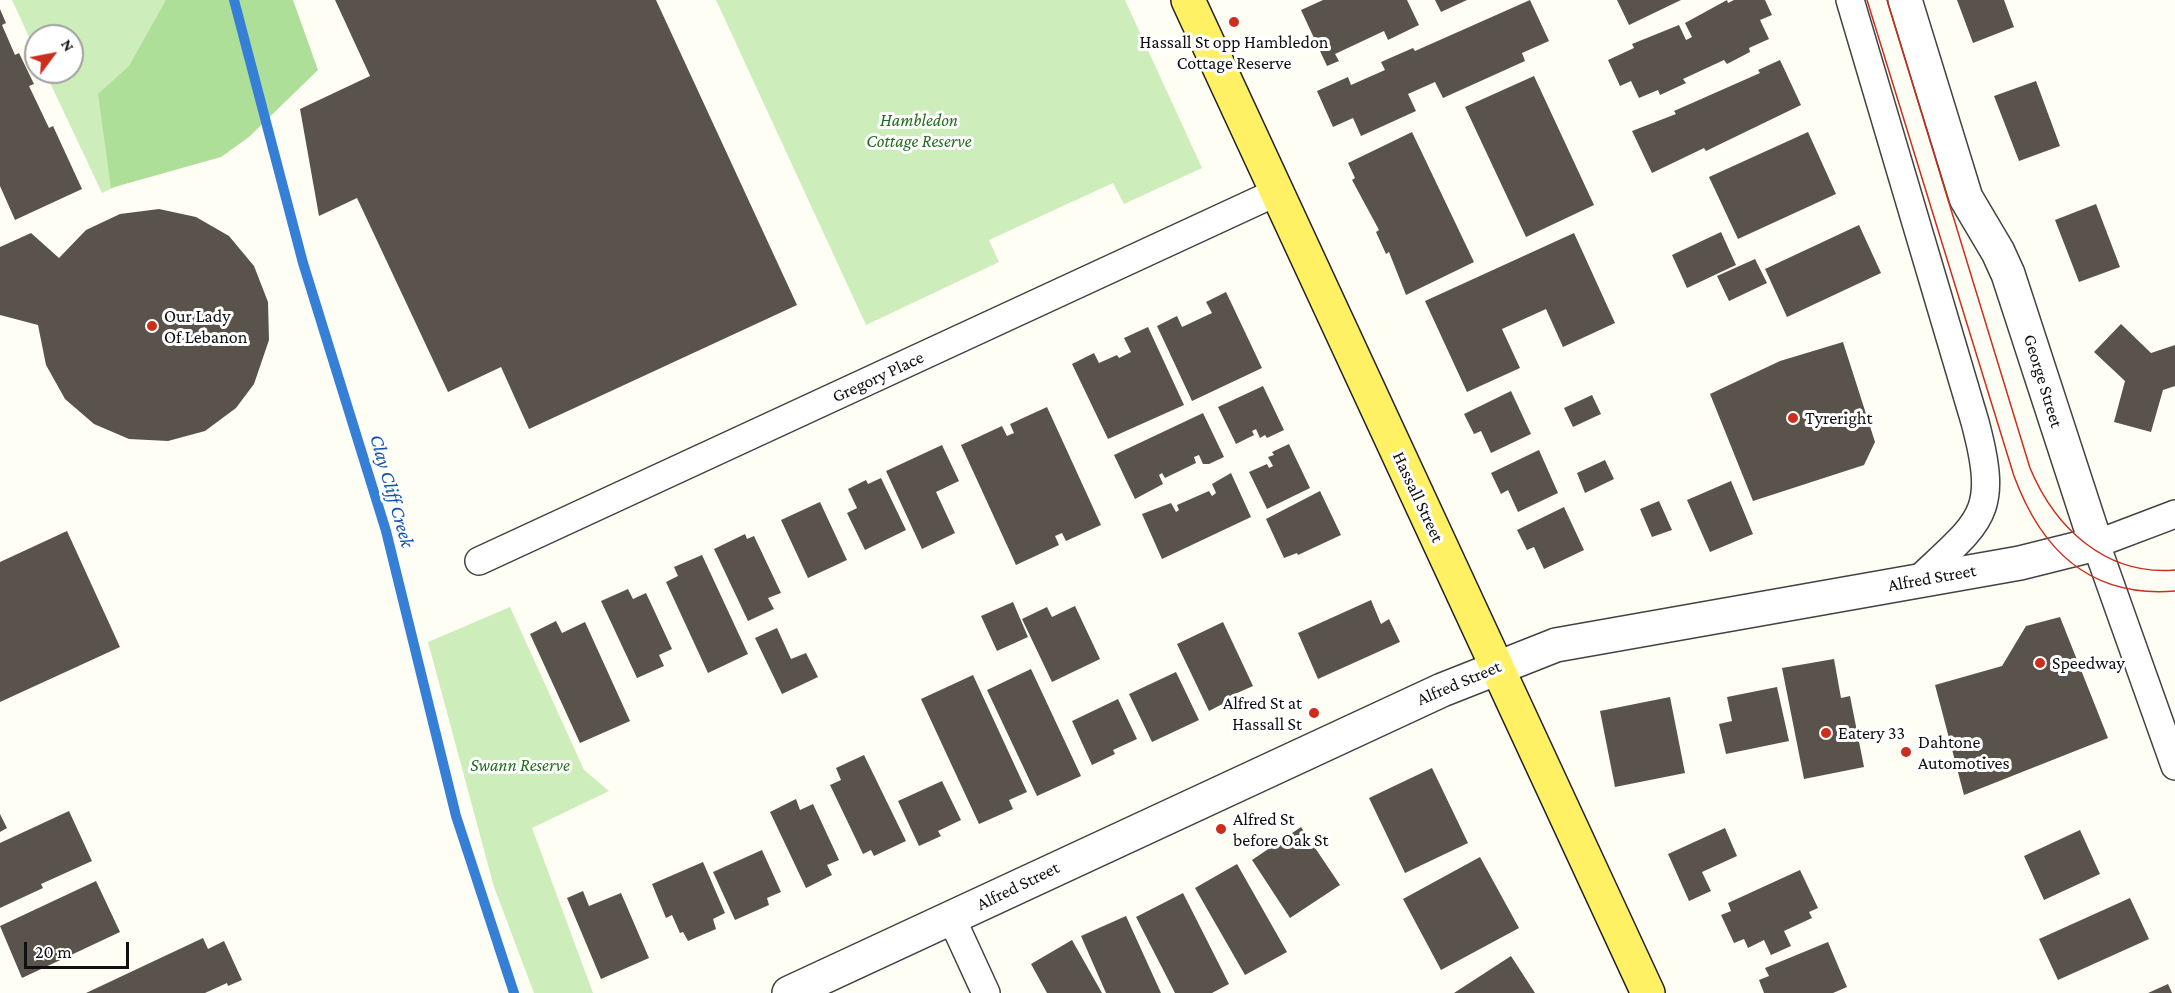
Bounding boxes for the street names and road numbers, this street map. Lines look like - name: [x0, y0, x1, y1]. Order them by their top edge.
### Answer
- street label: George Street: [2019, 332, 2067, 430]
- street label: Gregory Place: [829, 346, 927, 408]
- street label: Hassall Street: [1388, 448, 1448, 546]
- street label: Alfred Street: [1886, 560, 1978, 596]
- street label: Alfred Street: [1414, 656, 1504, 710]
- street label: Alfred Street: [973, 857, 1063, 915]

